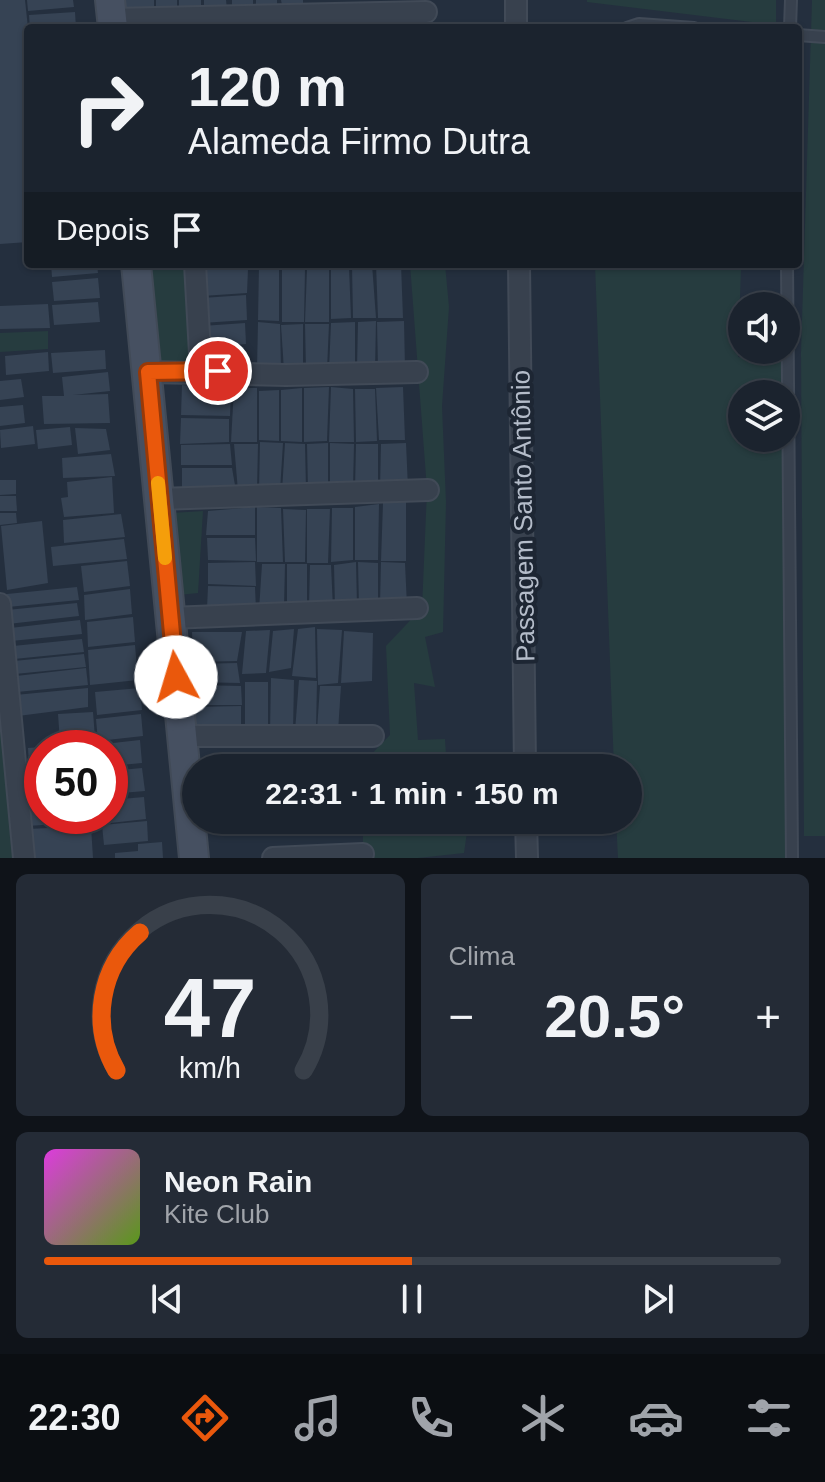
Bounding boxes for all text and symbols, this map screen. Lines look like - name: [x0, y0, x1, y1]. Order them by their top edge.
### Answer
- text: 120 m: [188, 55, 347, 118]
- icon: right: [56, 56, 160, 160]
- text: Alameda Firmo Dutra: [188, 121, 530, 162]
- icon: arrive: [165, 208, 209, 252]
- text: Depois: [56, 213, 149, 246]
- map controls: [728, 292, 800, 452]
- button: sound: [728, 292, 800, 364]
- pin: [184, 337, 252, 405]
- icon: arrive: [196, 349, 240, 393]
- street label: Passagem Santo Antônio: [505, 370, 541, 662]
- button: layers: [728, 380, 800, 452]
- position arrow: [134, 635, 218, 719]
- speed limit sign: 50: [24, 730, 128, 834]
- text: 22:31 · 1 min · 150 m: [265, 777, 559, 810]
- text: Clima: [449, 941, 515, 971]
- text: 47: [164, 962, 257, 1055]
- text: 20.5°: [544, 983, 685, 1050]
- text: −: [449, 992, 474, 1041]
- text: +: [755, 992, 781, 1041]
- text: km/h: [179, 1052, 241, 1084]
- text: Neon Rain: [164, 1165, 312, 1198]
- text: Kite Club: [164, 1199, 270, 1229]
- icon: previous: [145, 1277, 189, 1321]
- icon: pause: [390, 1277, 434, 1321]
- icon: next: [636, 1277, 680, 1321]
- icon: directions: [177, 1390, 233, 1446]
- icon: music: [290, 1390, 346, 1446]
- icon: phone: [403, 1390, 459, 1446]
- icon: climate: [515, 1390, 571, 1446]
- icon: car: [628, 1390, 684, 1446]
- icon: filters: [741, 1390, 797, 1446]
- text: 22:30: [28, 1397, 120, 1438]

